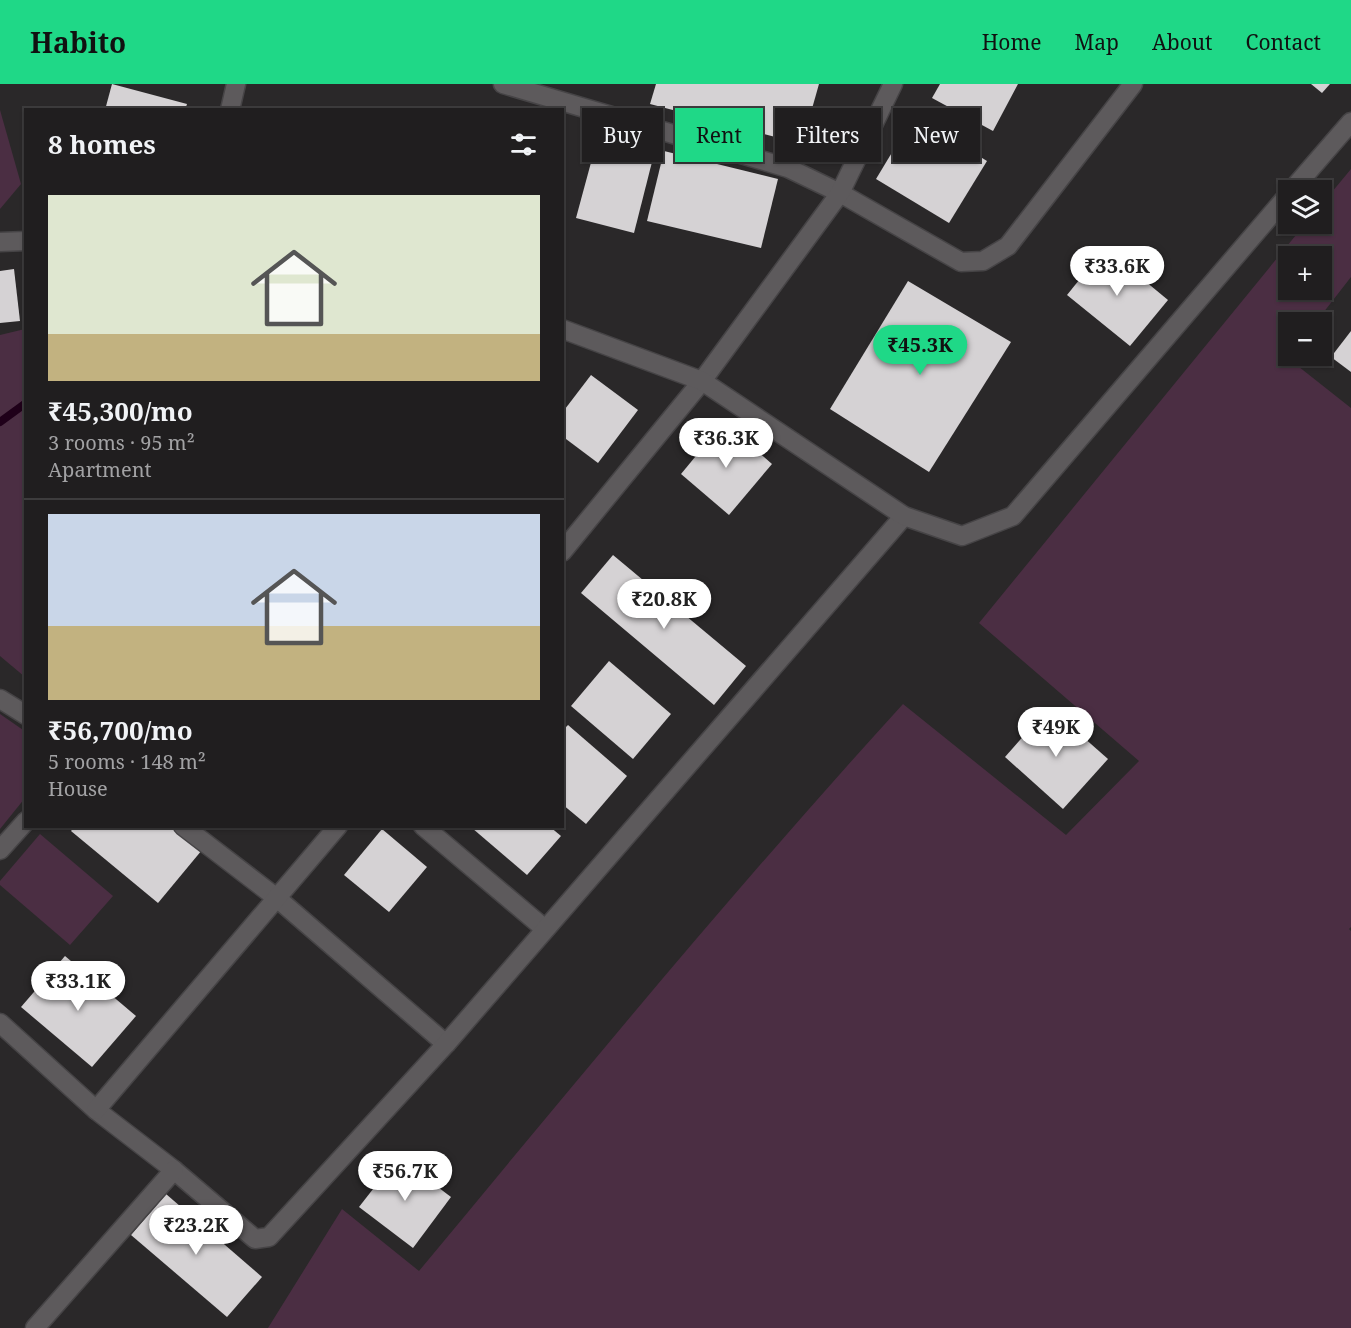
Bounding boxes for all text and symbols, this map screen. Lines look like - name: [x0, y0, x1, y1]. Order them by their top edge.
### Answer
- text: Habito: [30, 23, 126, 61]
- text: Home: [982, 28, 1042, 56]
- text: Map: [1075, 28, 1119, 56]
- text: About: [1152, 28, 1213, 56]
- text: Contact: [1246, 28, 1321, 56]
- chip: Buy: [582, 108, 663, 162]
- chip: Rent: [675, 108, 763, 162]
- chip: Filters: [775, 108, 881, 162]
- chip: New: [893, 108, 980, 162]
- text: 8 homes: [48, 126, 156, 162]
- icon: filters: [507, 128, 540, 161]
- map controls: [1278, 180, 1332, 366]
- button: layers: [1278, 180, 1332, 234]
- icon: home: [240, 234, 348, 342]
- pin: ₹33.6K: [1068, 246, 1166, 297]
- button: +: [1278, 246, 1332, 300]
- text: ₹33.6K: [1084, 252, 1150, 279]
- button: −: [1278, 312, 1332, 366]
- pin: ₹45.3K: [871, 325, 969, 376]
- text: ₹45.3K: [887, 331, 953, 358]
- text: ₹45,300/mo: [48, 393, 193, 429]
- pin: ₹36.3K: [677, 418, 775, 469]
- text: ₹36.3K: [693, 424, 759, 451]
- text: 3 rooms · 95 m²: [48, 429, 195, 456]
- text: Apartment: [48, 456, 152, 483]
- icon: home: [240, 553, 348, 661]
- pin: ₹20.8K: [615, 579, 713, 630]
- text: ₹20.8K: [631, 585, 697, 612]
- pin: ₹49K: [1020, 707, 1092, 758]
- text: ₹56,700/mo: [48, 712, 193, 748]
- text: ₹49K: [1032, 713, 1080, 740]
- text: 5 rooms · 148 m²: [48, 748, 206, 775]
- text: House: [48, 775, 108, 802]
- pin: ₹33.1K: [29, 961, 127, 1012]
- text: ₹33.1K: [45, 967, 111, 994]
- pin: ₹56.7K: [356, 1151, 454, 1202]
- text: ₹56.7K: [372, 1157, 438, 1184]
- pin: ₹23.2K: [147, 1205, 245, 1256]
- text: ₹23.2K: [163, 1211, 229, 1238]

